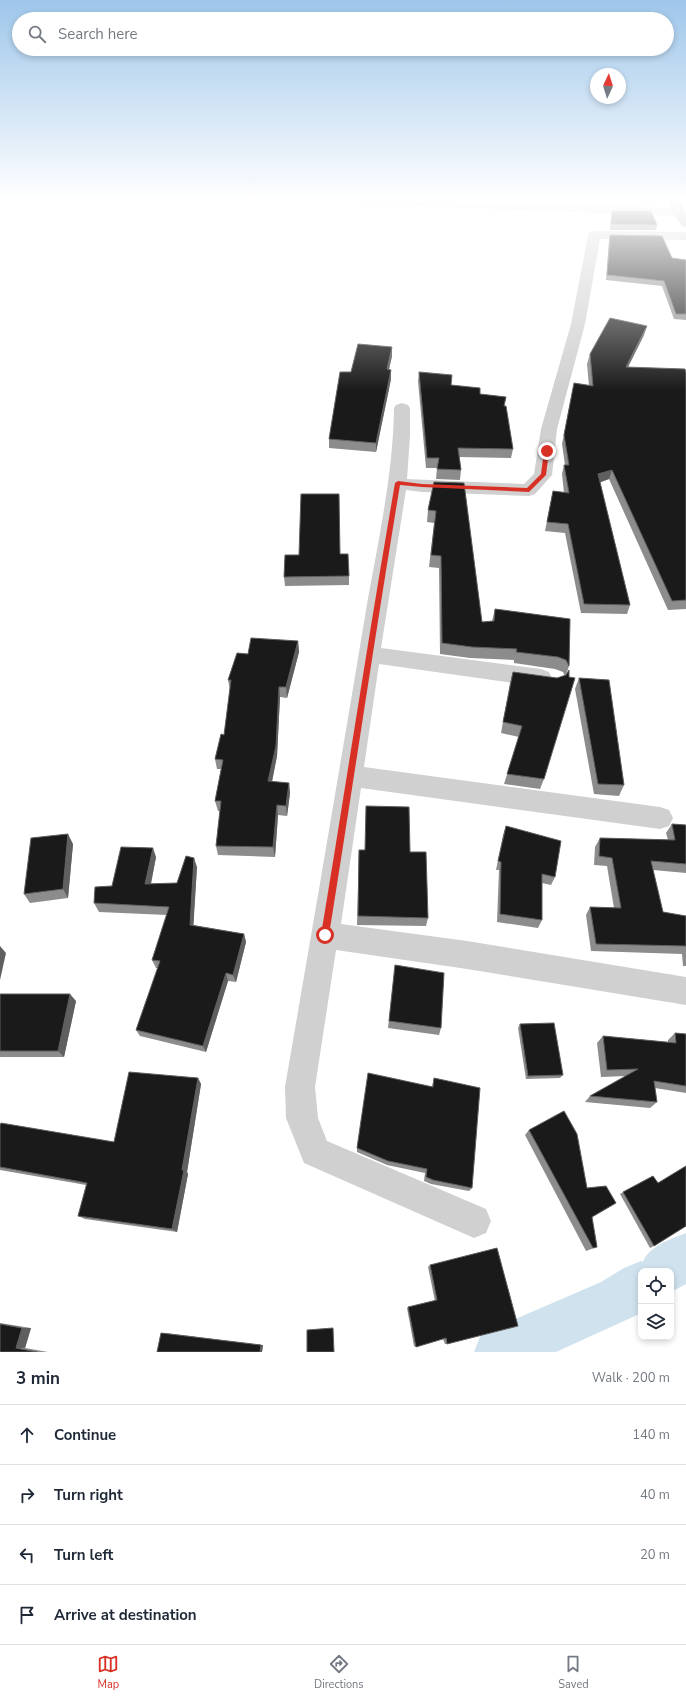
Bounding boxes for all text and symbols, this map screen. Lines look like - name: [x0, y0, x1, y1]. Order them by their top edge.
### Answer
- search box: [12, 12, 674, 56]
- icon: search: [26, 23, 48, 45]
- text: Search here: [58, 24, 138, 44]
- north arrow: [590, 68, 626, 104]
- route end: [538, 442, 556, 460]
- route start: [316, 926, 334, 944]
- map controls: [638, 1268, 674, 1340]
- button: locate: [638, 1268, 674, 1304]
- button: layers: [638, 1304, 674, 1340]
- text: 3 min: [16, 1367, 60, 1390]
- text: Walk · 200 m: [592, 1369, 670, 1387]
- icon: ahead: [16, 1424, 38, 1446]
- text: Continue: [54, 1425, 116, 1445]
- text: 140 m: [632, 1426, 670, 1444]
- icon: right: [16, 1484, 38, 1506]
- text: Turn right: [54, 1485, 123, 1505]
- text: 40 m: [640, 1486, 670, 1504]
- icon: left: [16, 1544, 38, 1566]
- text: Turn left: [54, 1545, 113, 1565]
- text: 20 m: [640, 1546, 670, 1564]
- icon: arrive: [16, 1604, 38, 1626]
- text: Arrive at destination: [54, 1605, 197, 1625]
- tab: Map: [97, 1653, 119, 1692]
- tab: Directions: [314, 1653, 364, 1692]
- tab: Saved: [558, 1653, 589, 1692]

